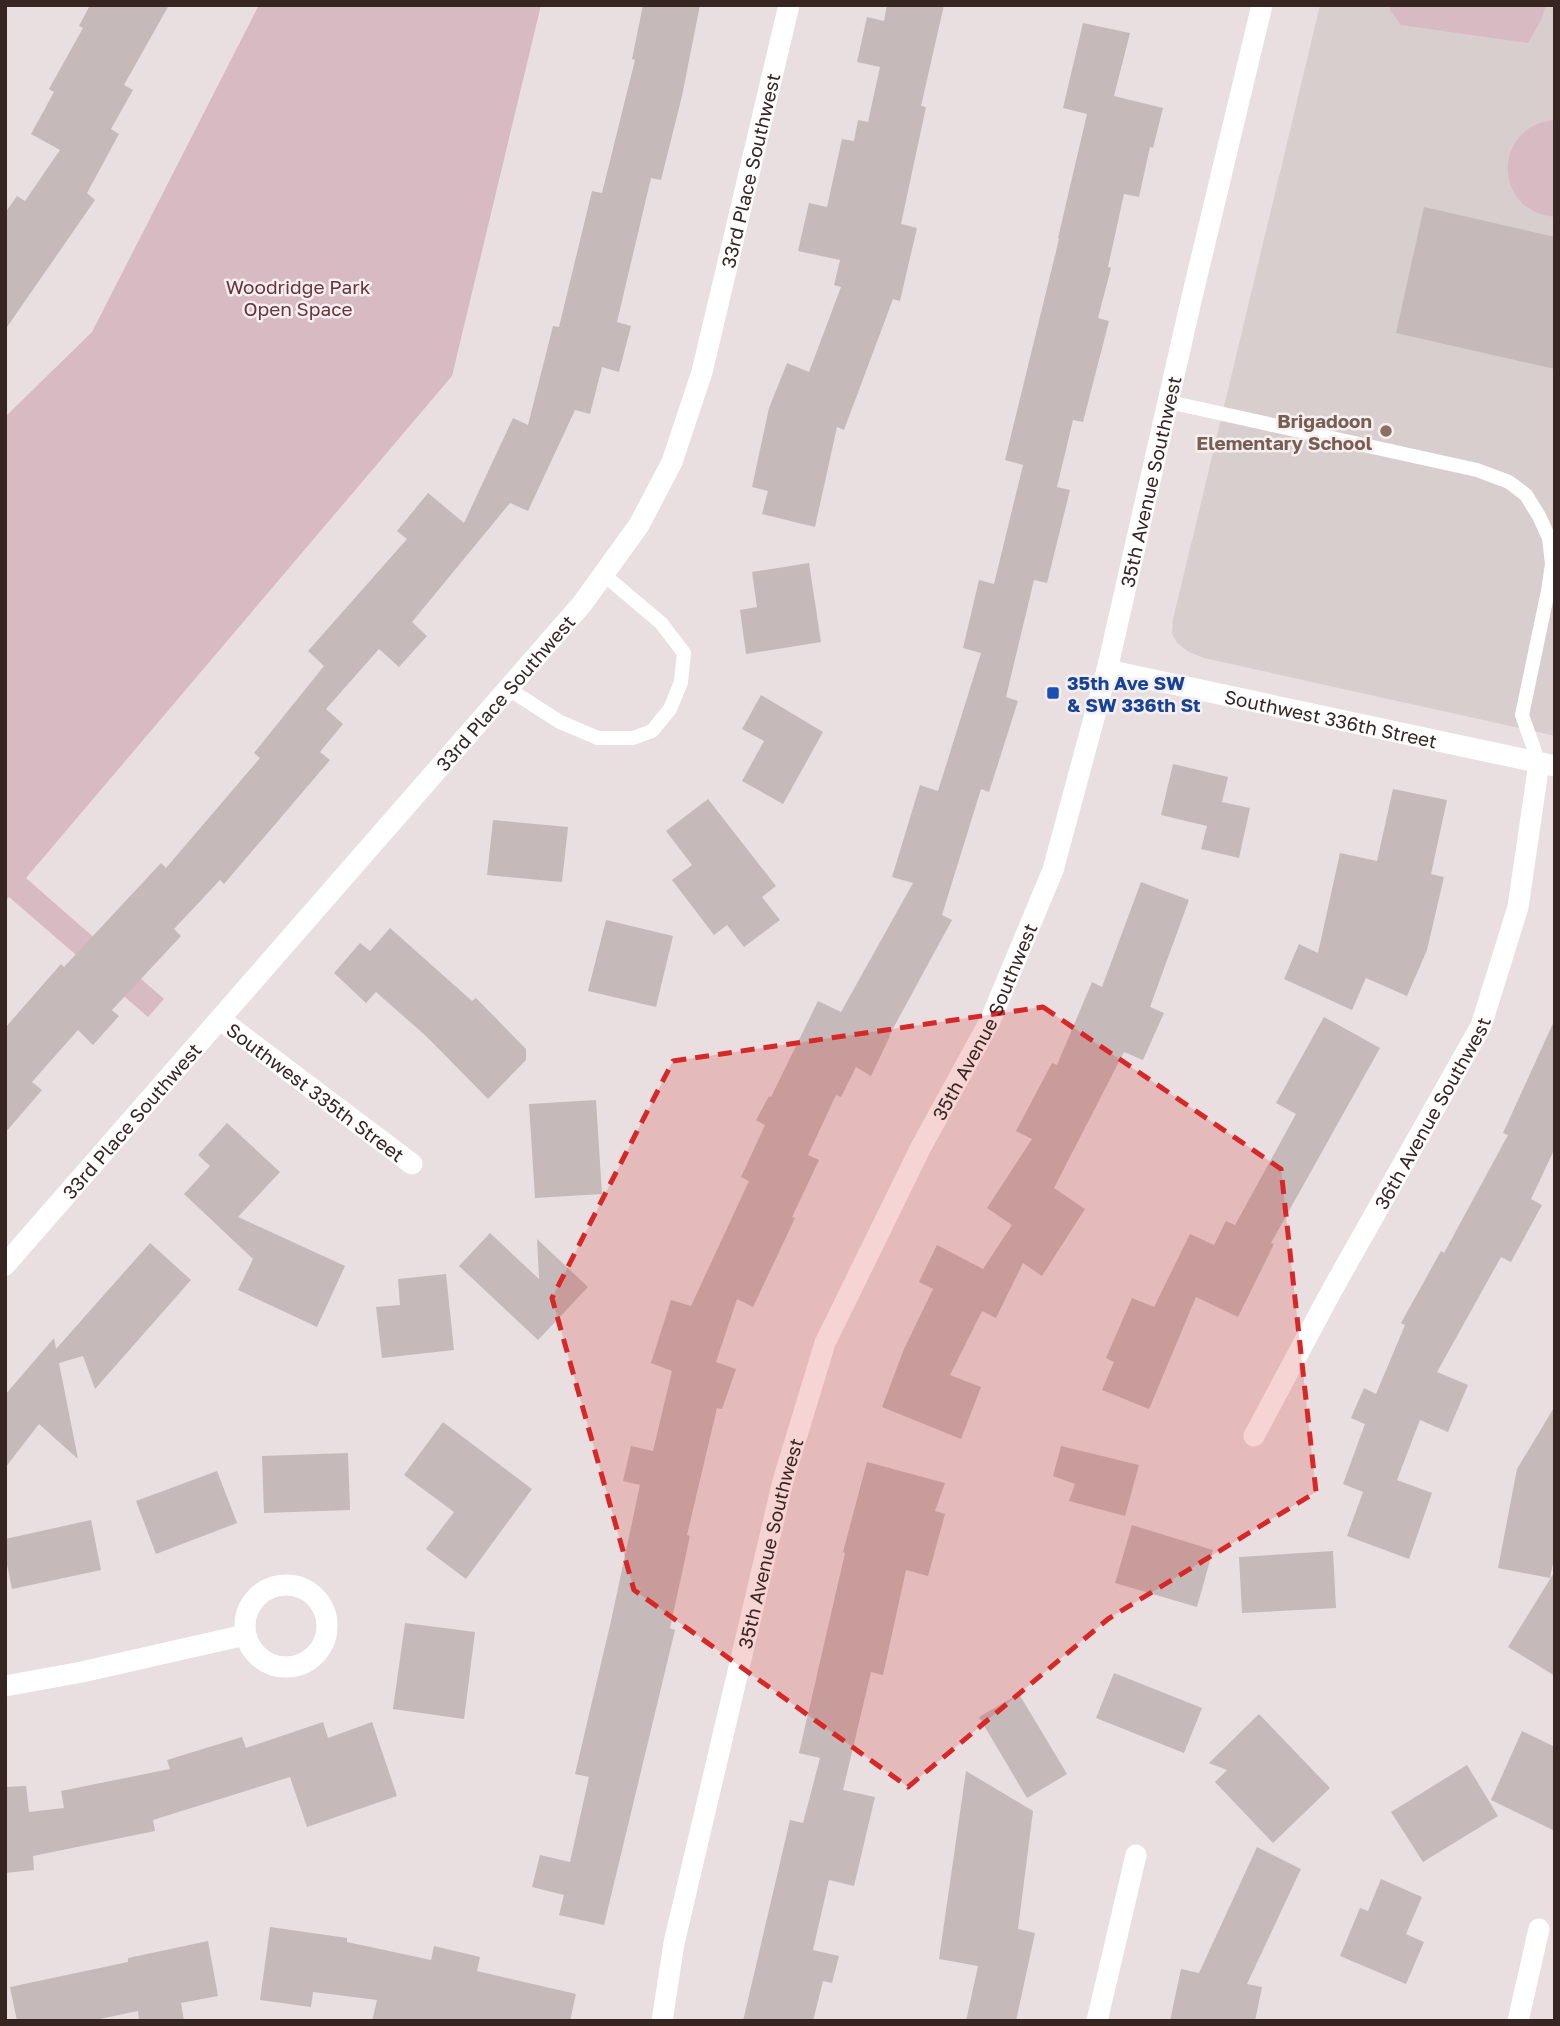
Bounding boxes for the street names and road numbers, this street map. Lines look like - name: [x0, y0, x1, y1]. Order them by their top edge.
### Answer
- street label: 33rd Place Southwest: [716, 71, 784, 270]
- street label: 35th Avenue Southwest: [1115, 373, 1185, 589]
- street label: 33rd Place Southwest: [431, 610, 579, 775]
- street label: Southwest 336th Street: [1222, 684, 1439, 752]
- street label: 35th Avenue Southwest: [927, 919, 1041, 1124]
- street label: 36th Avenue Southwest: [1369, 1014, 1495, 1213]
- street label: Southwest 335th Street: [223, 1017, 409, 1166]
- street label: 33rd Place Southwest: [57, 1038, 206, 1203]
- street label: 35th Avenue Southwest: [732, 1435, 807, 1651]

